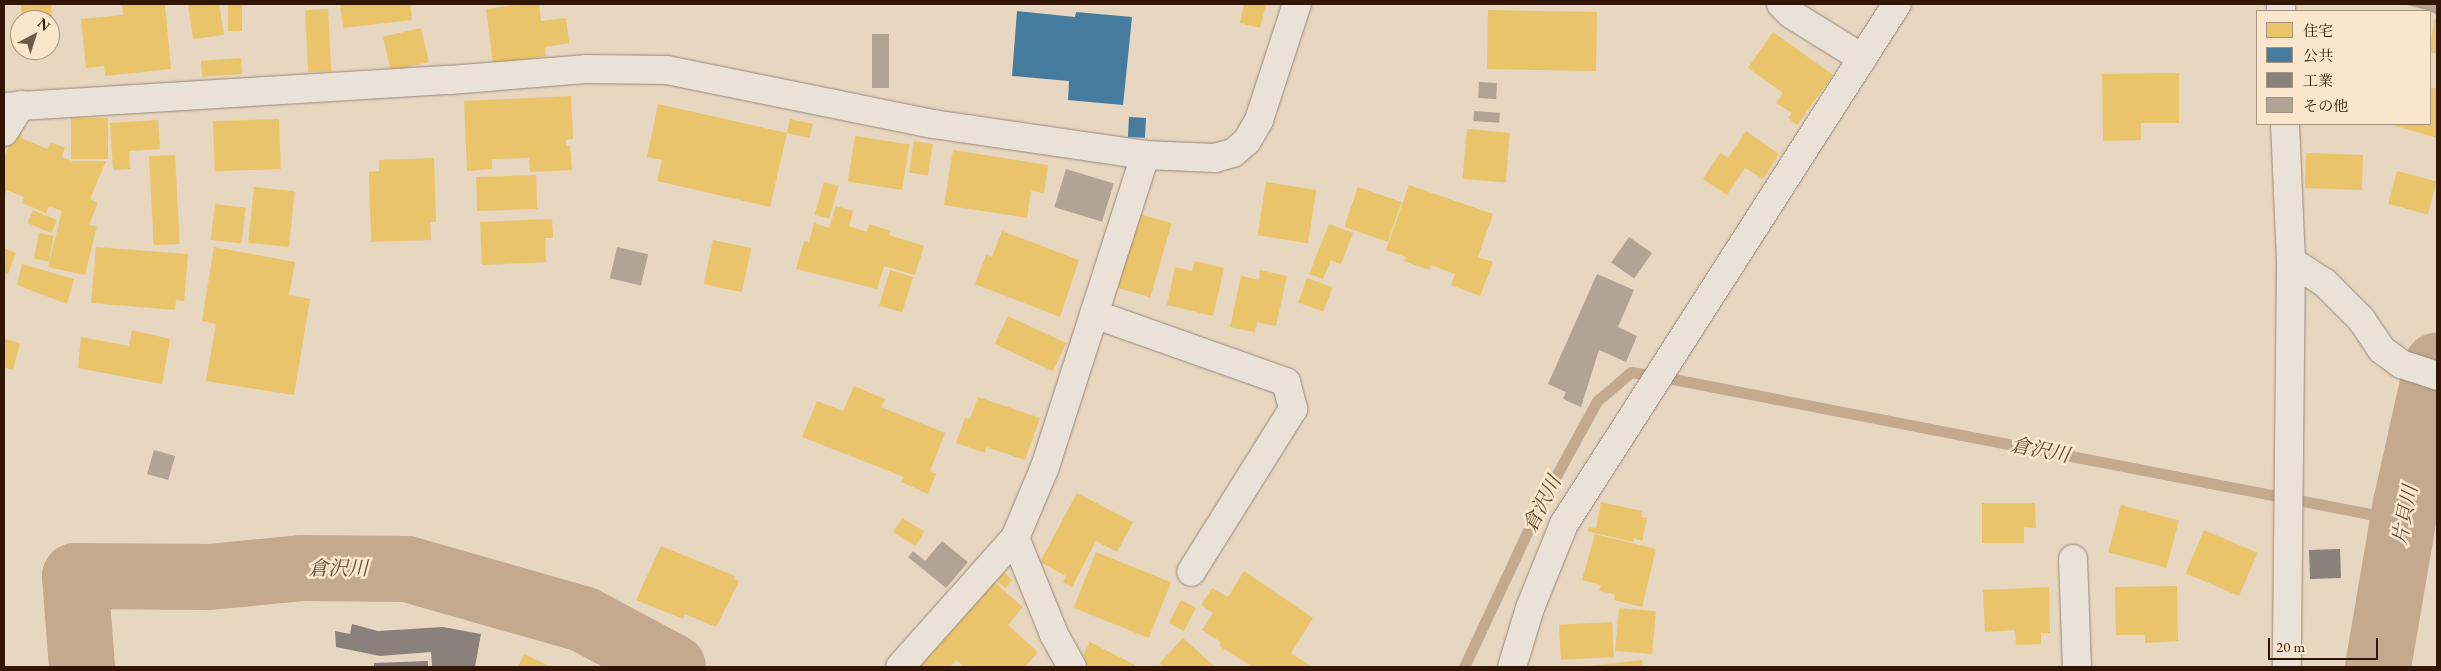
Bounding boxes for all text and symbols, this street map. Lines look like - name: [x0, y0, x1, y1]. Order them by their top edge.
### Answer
- north arrow: [10, 10, 60, 60]
- legend: [2256, 10, 2431, 125]
- text: N: [34, 14, 54, 35]
- text: 住宅: [2303, 21, 2333, 40]
- text: 公共: [2303, 46, 2333, 65]
- text: 工業: [2303, 71, 2333, 90]
- text: その他: [2303, 96, 2348, 115]
- water label: 倉沢川: [2008, 432, 2072, 468]
- water label: 倉沢川: [1518, 472, 1566, 536]
- water label: 片貝川: [2387, 483, 2423, 547]
- water label: 倉沢川: [308, 556, 368, 580]
- scale bar: [2271, 628, 2381, 660]
- text: 20 m: [2276, 637, 2305, 656]

